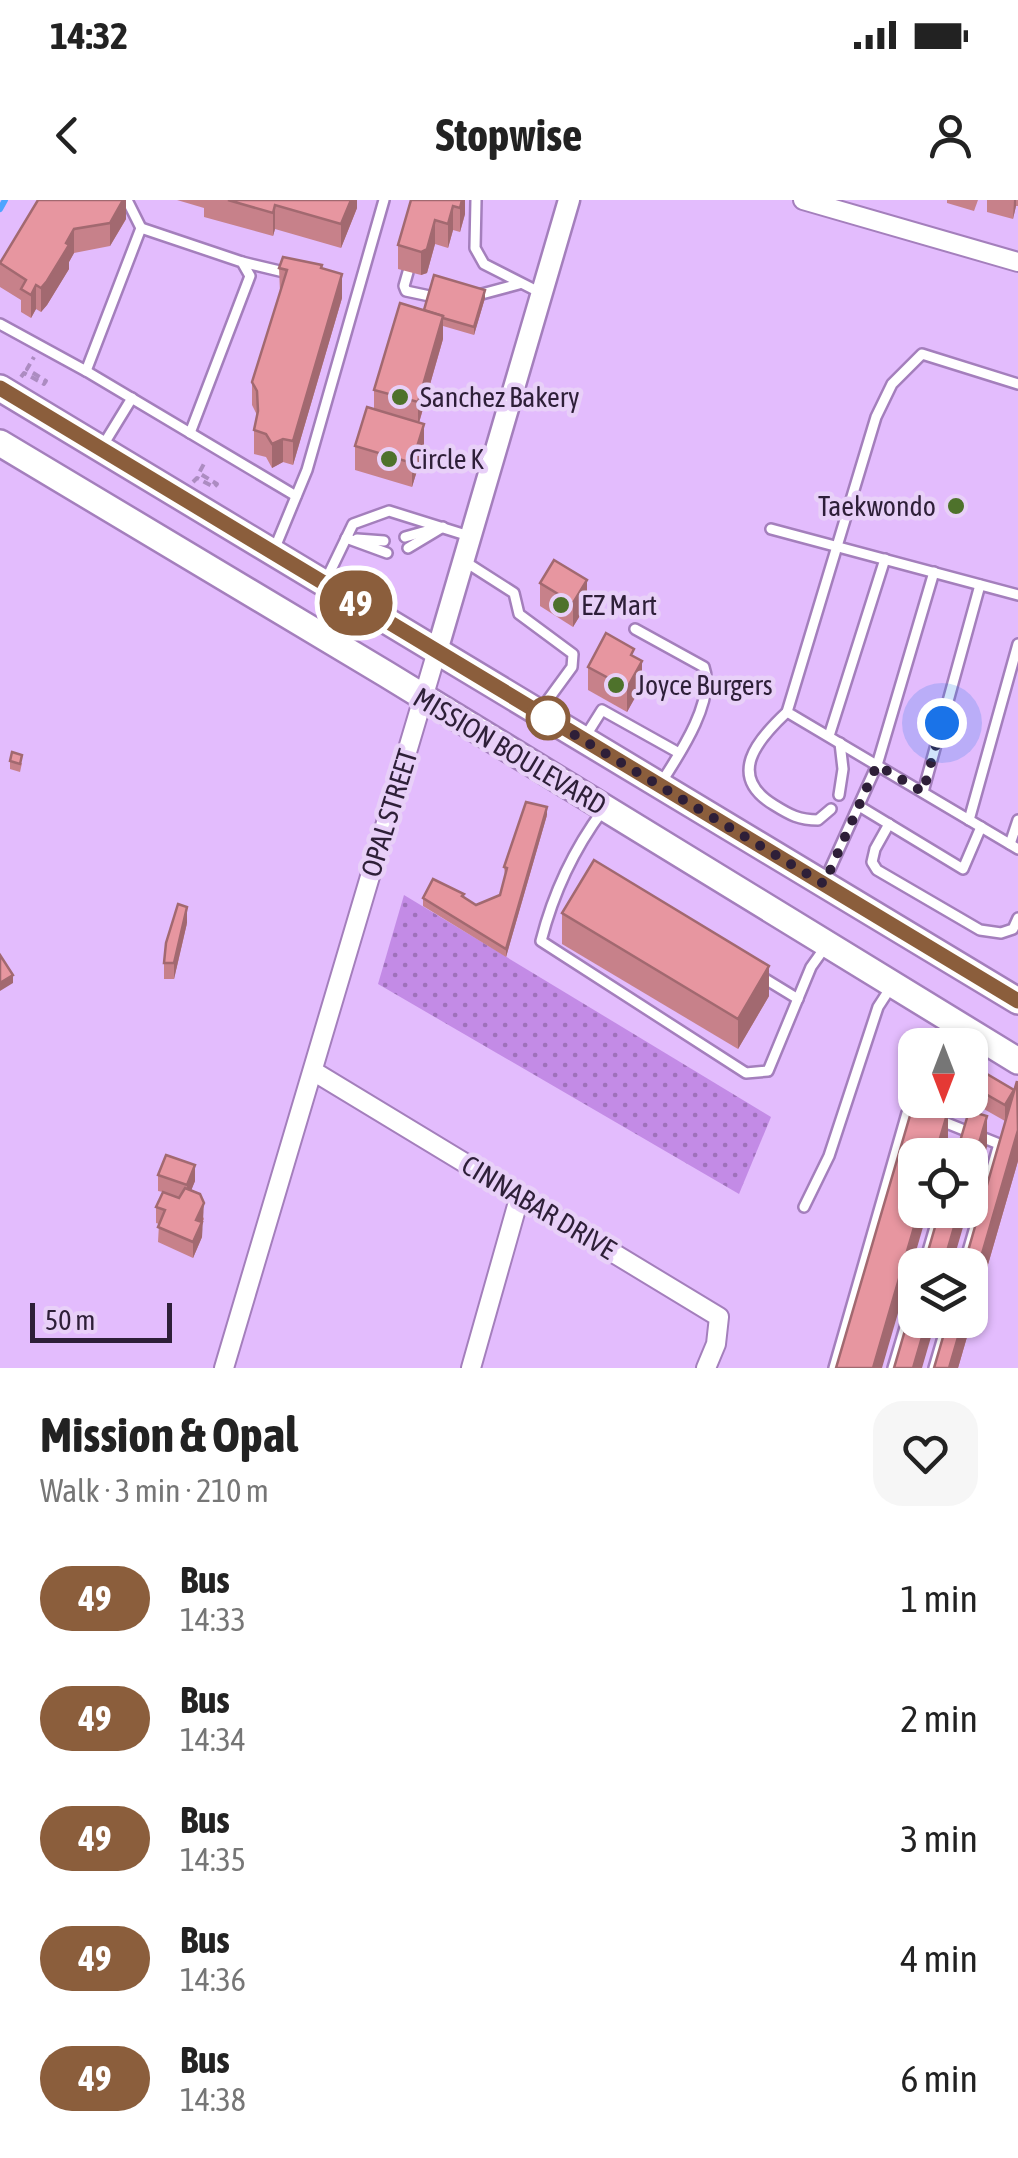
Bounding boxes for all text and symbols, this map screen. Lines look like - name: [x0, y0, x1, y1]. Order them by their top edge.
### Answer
- text: 14:32: [50, 14, 128, 57]
- icon: back: [40, 108, 95, 163]
- icon: person: [923, 108, 978, 163]
- text: Stopwise: [436, 109, 582, 161]
- place label: Sanchez Bakery: [420, 381, 580, 413]
- marker: Sanchez Bakery: [389, 386, 411, 408]
- place label: Circle K: [409, 443, 484, 475]
- marker: Circle K: [378, 448, 400, 470]
- place label: Taekwondo: [818, 490, 936, 522]
- marker: Taekwondo: [945, 495, 967, 517]
- line badge: 49: [311, 570, 401, 636]
- text: 49: [340, 583, 372, 623]
- place label: EZ Mart: [581, 589, 657, 621]
- marker: EZ Mart: [550, 594, 572, 616]
- place label: Joyce Burgers: [636, 669, 773, 701]
- marker: Joyce Burgers: [605, 674, 627, 696]
- street label: MISSION BOULEVARD: [408, 681, 612, 821]
- unlabelled marker: [527, 697, 569, 739]
- your location: [917, 698, 967, 748]
- street label: OPAL STREET: [354, 745, 424, 881]
- north arrow: [898, 1028, 988, 1118]
- map controls: [898, 1028, 988, 1338]
- button: locate: [898, 1138, 988, 1228]
- street label: CINNABAR DRIVE: [456, 1149, 622, 1266]
- button: layers: [898, 1248, 988, 1338]
- scale bar: [30, 1298, 172, 1342]
- text: 50 m: [45, 1304, 95, 1336]
- button: heart: [873, 1401, 978, 1506]
- text: Mission & Opal: [40, 1407, 298, 1462]
- text: Walk · 3 min · 210 m: [40, 1472, 269, 1509]
- text: Bus: [180, 1558, 230, 1601]
- text: 1 min: [900, 1577, 978, 1620]
- text: 49: [79, 1578, 111, 1618]
- text: 14:33: [180, 1601, 246, 1638]
- text: Bus: [180, 1678, 230, 1721]
- text: 2 min: [900, 1697, 978, 1740]
- text: 49: [79, 1698, 111, 1738]
- text: 14:34: [180, 1721, 246, 1758]
- text: Bus: [180, 1798, 230, 1841]
- text: 3 min: [900, 1817, 978, 1860]
- text: 49: [79, 1818, 111, 1858]
- text: 14:35: [180, 1841, 246, 1878]
- text: Bus: [180, 1918, 230, 1961]
- text: 4 min: [900, 1937, 978, 1980]
- text: 49: [79, 1938, 111, 1978]
- text: 14:36: [180, 1961, 246, 1998]
- text: Bus: [180, 2038, 230, 2081]
- text: 6 min: [900, 2057, 978, 2100]
- text: 49: [79, 2058, 111, 2098]
- text: 14:38: [180, 2081, 246, 2118]

